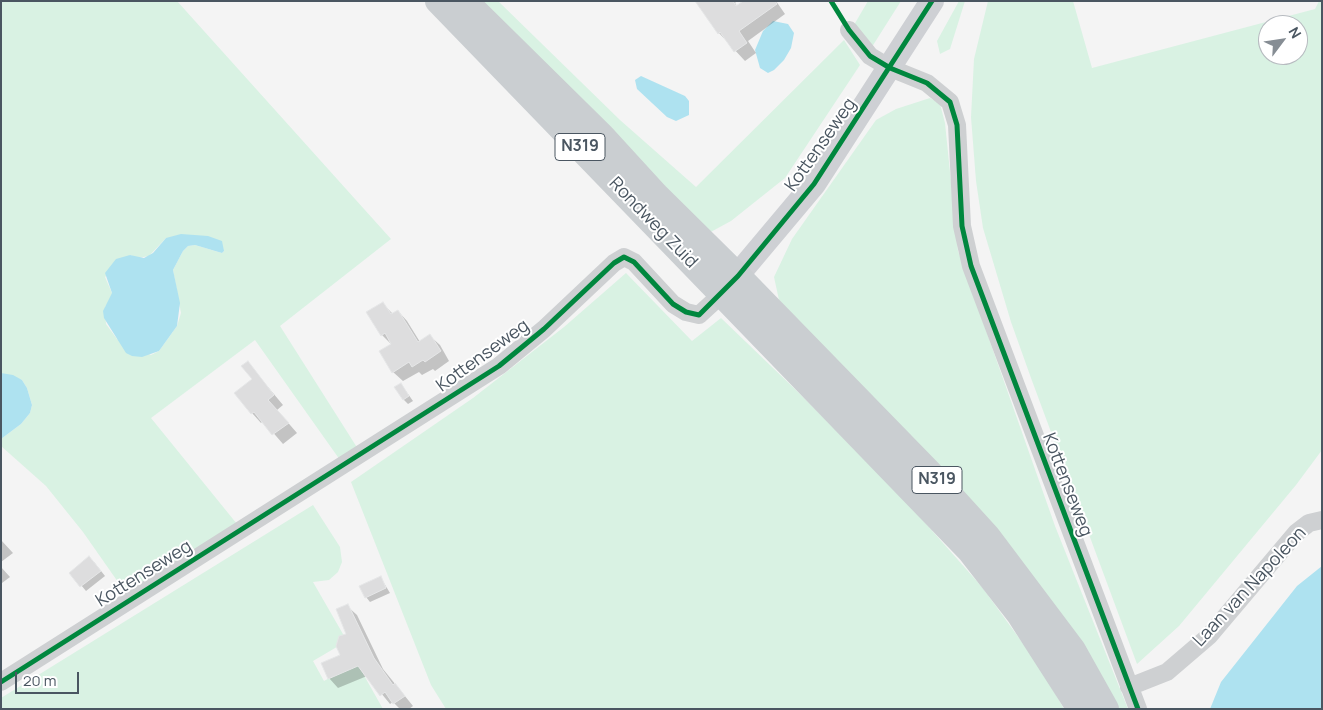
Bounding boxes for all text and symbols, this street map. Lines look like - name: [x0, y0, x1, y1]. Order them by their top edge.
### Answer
- north arrow: [1258, 15, 1308, 65]
- text: N: [1285, 23, 1306, 42]
- street label: Kottenseweg: [781, 94, 861, 196]
- road number: N319: [555, 134, 605, 160]
- street label: Rondweg Zuid: [604, 173, 702, 273]
- street label: Kottenseweg: [433, 315, 533, 397]
- street label: Kottenseweg: [1037, 430, 1097, 540]
- road number: N319: [912, 466, 962, 494]
- street label: Laan van Napoleon: [1189, 523, 1311, 651]
- street label: Kottenseweg: [92, 536, 196, 612]
- scale bar: [18, 662, 81, 694]
- text: 20 m: [23, 670, 56, 691]

